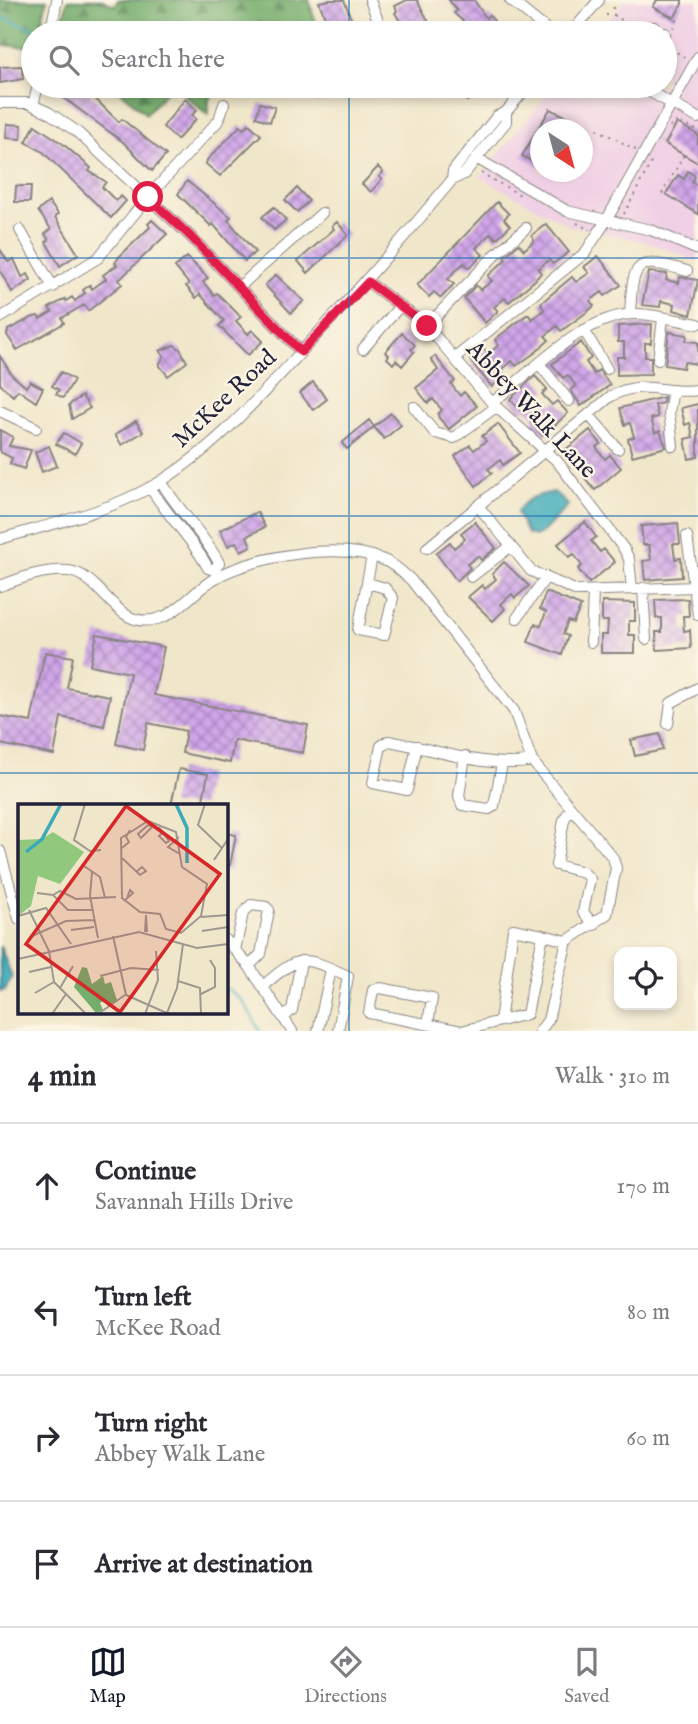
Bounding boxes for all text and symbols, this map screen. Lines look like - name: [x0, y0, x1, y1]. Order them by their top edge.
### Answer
- search box: [21, 21, 677, 98]
- icon: search: [45, 41, 83, 79]
- text: Search here: [101, 43, 225, 76]
- north arrow: [530, 119, 593, 182]
- route start: [132, 181, 163, 212]
- route end: [411, 310, 442, 341]
- street label: Abbey Walk Lane: [458, 334, 603, 486]
- street label: McKee Road: [166, 343, 284, 455]
- inset map: [18, 804, 228, 1014]
- map controls: [614, 947, 677, 1010]
- button: locate: [614, 947, 677, 1010]
- text: 4 min: [28, 1058, 96, 1096]
- text: Walk · 310 m: [555, 1062, 670, 1091]
- text: Continue: [95, 1155, 196, 1188]
- icon: ahead: [28, 1167, 66, 1205]
- text: 170 m: [617, 1172, 670, 1201]
- text: Savannah Hills Drive: [95, 1188, 293, 1217]
- text: Turn left: [95, 1281, 192, 1314]
- icon: left: [28, 1293, 66, 1331]
- text: 80 m: [627, 1298, 670, 1327]
- text: McKee Road: [95, 1314, 221, 1343]
- text: Turn right: [95, 1407, 208, 1440]
- icon: right: [28, 1419, 66, 1457]
- text: 60 m: [626, 1424, 670, 1453]
- text: Abbey Walk Lane: [95, 1440, 265, 1469]
- icon: arrive: [28, 1545, 66, 1583]
- text: Arrive at destination: [95, 1548, 313, 1581]
- tab: Map: [89, 1643, 127, 1709]
- tab: Directions: [304, 1643, 387, 1709]
- tab: Saved: [564, 1643, 609, 1709]

